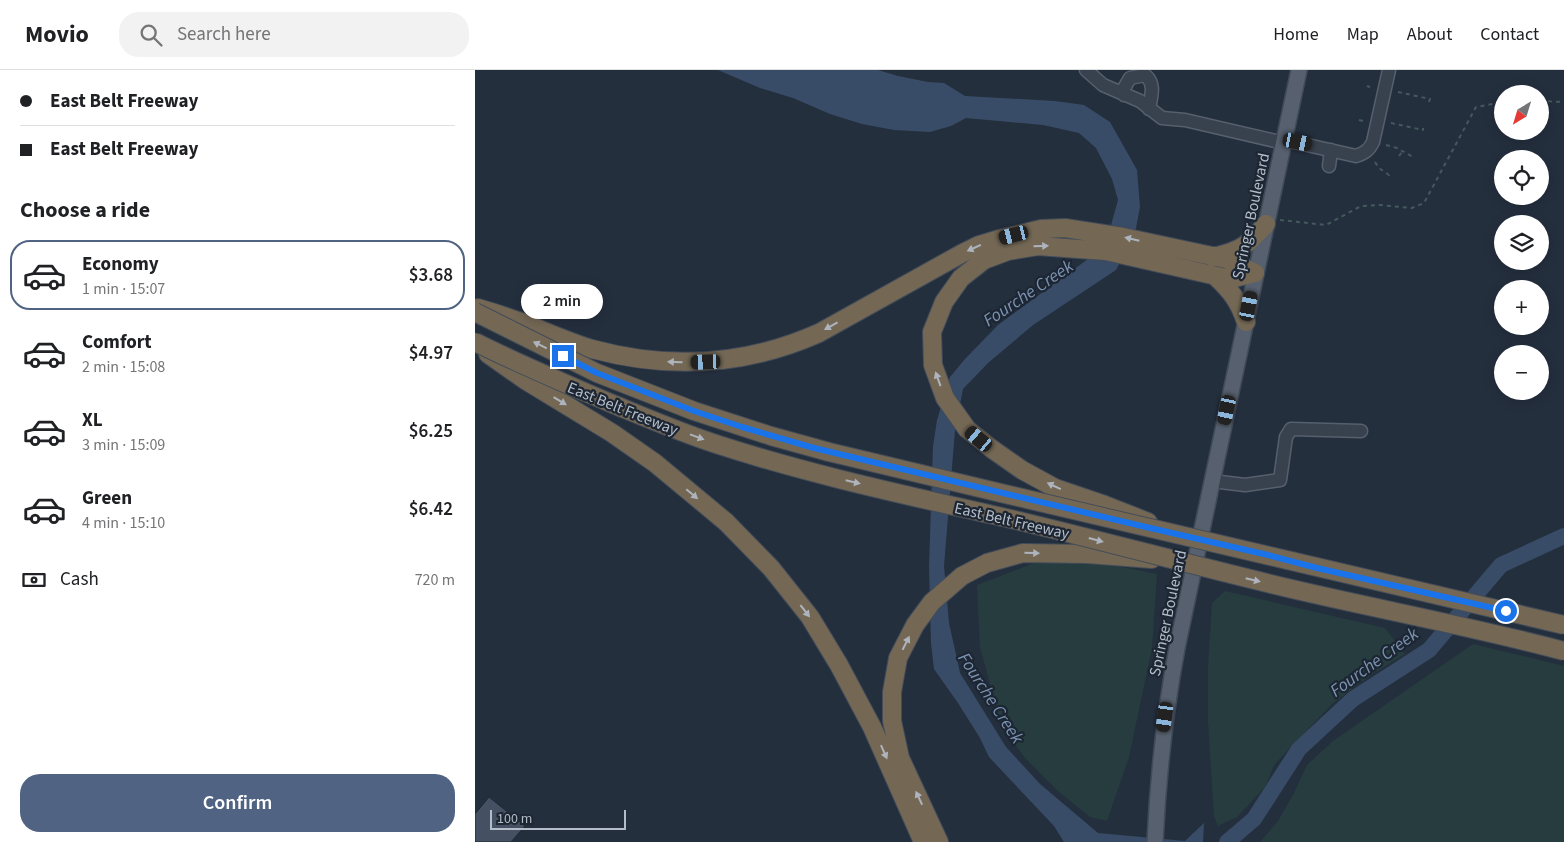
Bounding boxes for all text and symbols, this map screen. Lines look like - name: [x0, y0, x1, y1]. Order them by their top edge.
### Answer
- search box: [119, 12, 469, 57]
- text: Movio: [25, 17, 89, 52]
- icon: search: [137, 21, 165, 49]
- text: Search here: [177, 21, 271, 48]
- text: Home: [1273, 22, 1319, 47]
- text: Map: [1347, 22, 1379, 47]
- text: About: [1407, 22, 1452, 47]
- text: Contact: [1480, 22, 1539, 47]
- north arrow: [1494, 85, 1549, 140]
- map controls: [1494, 85, 1549, 400]
- text: East Belt Freeway: [50, 88, 198, 115]
- car: [1281, 132, 1314, 152]
- text: East Belt Freeway: [50, 136, 198, 163]
- button: locate: [1494, 150, 1549, 205]
- street label: Springer Boulevard: [1227, 151, 1275, 281]
- text: Choose a ride: [20, 194, 150, 226]
- button: layers: [1494, 215, 1549, 270]
- car: [997, 224, 1030, 246]
- one-way arrow: [1125, 235, 1140, 243]
- one-way arrow: [1033, 242, 1049, 250]
- one-way arrow: [967, 245, 981, 253]
- text: Economy: [82, 251, 159, 278]
- icon: car: [22, 253, 67, 298]
- water label: Fourche Creek: [978, 254, 1079, 333]
- text: $3.68: [409, 262, 453, 289]
- text: 1 min · 15:07: [82, 278, 165, 300]
- button: +: [1494, 280, 1549, 335]
- callout: 2 min: [522, 284, 604, 318]
- text: 2 min: [543, 290, 581, 312]
- car: [1238, 290, 1259, 322]
- one-way arrow: [824, 321, 838, 330]
- text: Comfort: [82, 329, 152, 356]
- icon: car: [22, 331, 67, 376]
- text: $4.97: [409, 340, 453, 367]
- one-way arrow: [533, 341, 547, 349]
- route end: [552, 345, 574, 367]
- button: −: [1494, 345, 1549, 400]
- car: [690, 354, 721, 370]
- text: 2 min · 15:08: [82, 356, 165, 378]
- one-way arrow: [667, 358, 683, 366]
- one-way arrow: [934, 372, 942, 386]
- street label: East Belt Freeway: [564, 377, 682, 441]
- car: [1216, 394, 1237, 426]
- one-way arrow: [553, 396, 566, 405]
- text: XL: [82, 407, 103, 434]
- icon: car: [22, 409, 67, 454]
- text: $6.25: [409, 418, 453, 445]
- car: [962, 424, 995, 454]
- text: 3 min · 15:09: [82, 434, 165, 456]
- one-way arrow: [689, 434, 704, 441]
- one-way arrow: [845, 478, 860, 486]
- one-way arrow: [1047, 482, 1061, 490]
- text: Green: [82, 485, 132, 512]
- icon: car: [22, 487, 67, 532]
- one-way arrow: [686, 488, 699, 499]
- text: $6.42: [409, 496, 453, 523]
- street label: East Belt Freeway: [952, 497, 1072, 545]
- text: 4 min · 15:10: [82, 512, 165, 534]
- one-way arrow: [1088, 536, 1103, 544]
- street label: Springer Boulevard: [1144, 548, 1192, 678]
- one-way arrow: [1024, 549, 1040, 557]
- icon: cash: [20, 566, 48, 594]
- text: Cash: [60, 566, 99, 593]
- text: 720 m: [415, 569, 455, 591]
- one-way arrow: [1246, 576, 1261, 584]
- route start: [1495, 600, 1517, 622]
- one-way arrow: [799, 604, 810, 617]
- water label: Fourche Creek: [1325, 621, 1424, 703]
- one-way arrow: [902, 635, 910, 650]
- water label: Fourche Creek: [952, 648, 1030, 749]
- car: [1155, 701, 1174, 733]
- one-way arrow: [880, 745, 888, 759]
- button: Confirm: [20, 774, 455, 832]
- one-way arrow: [914, 791, 922, 805]
- scale bar: [490, 807, 626, 830]
- text: 100 m: [497, 809, 532, 829]

